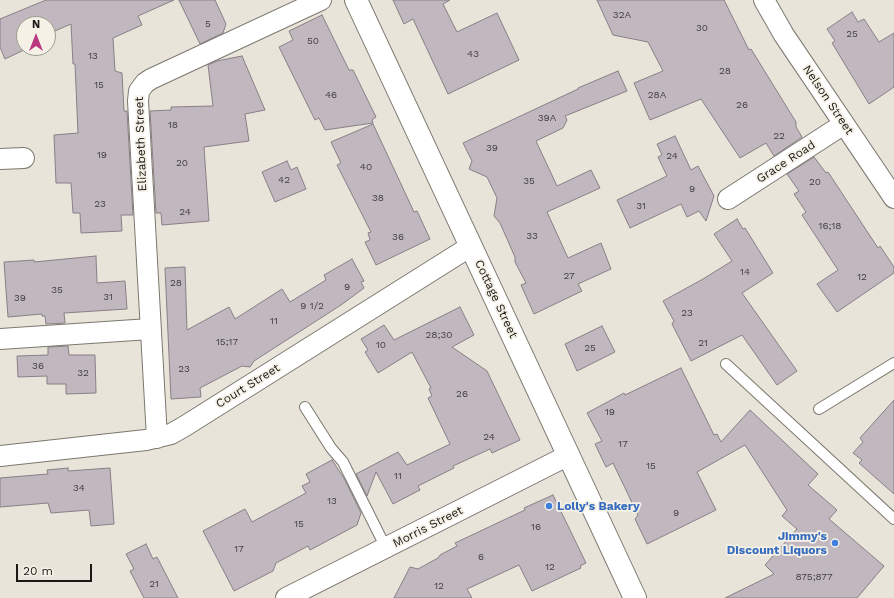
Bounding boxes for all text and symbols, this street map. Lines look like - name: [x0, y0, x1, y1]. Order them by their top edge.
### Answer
- house number: 32A: [613, 9, 631, 21]
- north arrow: [16, 16, 56, 56]
- text: N: [32, 18, 40, 31]
- house number: 5: [205, 18, 211, 30]
- house number: 30: [696, 22, 708, 34]
- house number: 25: [846, 28, 858, 40]
- house number: 50: [307, 35, 319, 47]
- house number: 43: [467, 48, 479, 60]
- house number: 13: [88, 50, 98, 62]
- street label: Nelson Street: [800, 63, 856, 137]
- house number: 28: [719, 65, 731, 77]
- house number: 15: [94, 79, 104, 91]
- house number: 46: [325, 89, 337, 101]
- house number: 28A: [648, 89, 666, 101]
- street label: Elizabeth Street: [132, 96, 150, 192]
- house number: 26: [736, 99, 748, 111]
- house number: 39A: [538, 112, 556, 124]
- house number: 18: [168, 119, 178, 131]
- house number: 22: [773, 130, 785, 142]
- street label: Grace Road: [754, 138, 818, 186]
- house number: 39: [486, 142, 498, 154]
- house number: 19: [97, 149, 107, 161]
- house number: 24: [666, 150, 678, 162]
- house number: 20: [176, 157, 188, 169]
- house number: 40: [360, 161, 372, 173]
- house number: 42: [278, 174, 290, 186]
- house number: 35: [523, 175, 535, 187]
- house number: 20: [809, 176, 821, 188]
- house number: 9: [689, 183, 695, 195]
- house number: 38: [372, 192, 384, 204]
- house number: 23: [94, 198, 106, 210]
- house number: 31: [636, 200, 646, 212]
- house number: 24: [179, 206, 191, 218]
- house number: 16;18: [819, 220, 841, 232]
- house number: 33: [526, 230, 538, 242]
- house number: 36: [392, 231, 404, 243]
- street label: Cottage Street: [472, 257, 520, 341]
- house number: 14: [740, 266, 750, 278]
- house number: 27: [563, 270, 575, 282]
- house number: 12: [857, 271, 867, 283]
- house number: 28: [170, 277, 182, 289]
- house number: 9: [344, 281, 350, 293]
- house number: 35: [51, 284, 63, 296]
- house number: 31: [103, 291, 113, 303]
- house number: 39: [14, 292, 26, 304]
- house number: 9 1/2: [300, 300, 324, 312]
- house number: 23: [681, 307, 693, 319]
- house number: 11: [270, 315, 278, 327]
- house number: 28;30: [426, 329, 452, 341]
- house number: 15;17: [216, 336, 238, 348]
- house number: 21: [698, 337, 708, 349]
- house number: 10: [376, 339, 386, 351]
- house number: 25: [584, 342, 596, 354]
- house number: 36: [32, 360, 44, 372]
- street label: Court Street: [213, 361, 283, 411]
- house number: 23: [178, 363, 190, 375]
- house number: 32: [77, 367, 89, 379]
- house number: 26: [456, 388, 468, 400]
- house number: 19: [605, 406, 615, 418]
- house number: 24: [483, 431, 495, 443]
- house number: 17: [618, 438, 628, 450]
- house number: 15: [646, 460, 656, 472]
- house number: 11: [394, 470, 402, 482]
- house number: 34: [73, 482, 85, 494]
- house number: 13: [327, 495, 337, 507]
- place label: Lolly's Bakery: [557, 499, 640, 513]
- marker: Lolly's Bakery: [544, 501, 554, 511]
- street label: Morris Street: [390, 503, 466, 551]
- house number: 9: [673, 507, 679, 519]
- house number: 15: [294, 518, 304, 530]
- house number: 16: [531, 521, 541, 533]
- place label: Jimmy's Discount Liquors: [727, 529, 827, 557]
- marker: Jimmy's Discount Liquors: [830, 538, 840, 548]
- house number: 17: [234, 543, 244, 555]
- house number: 6: [478, 551, 484, 563]
- scale bar: [18, 556, 94, 582]
- house number: 12: [545, 561, 555, 573]
- text: 20 m: [23, 564, 53, 578]
- house number: 875;877: [795, 571, 833, 583]
- house number: 21: [149, 578, 159, 590]
- house number: 12: [434, 580, 444, 592]

